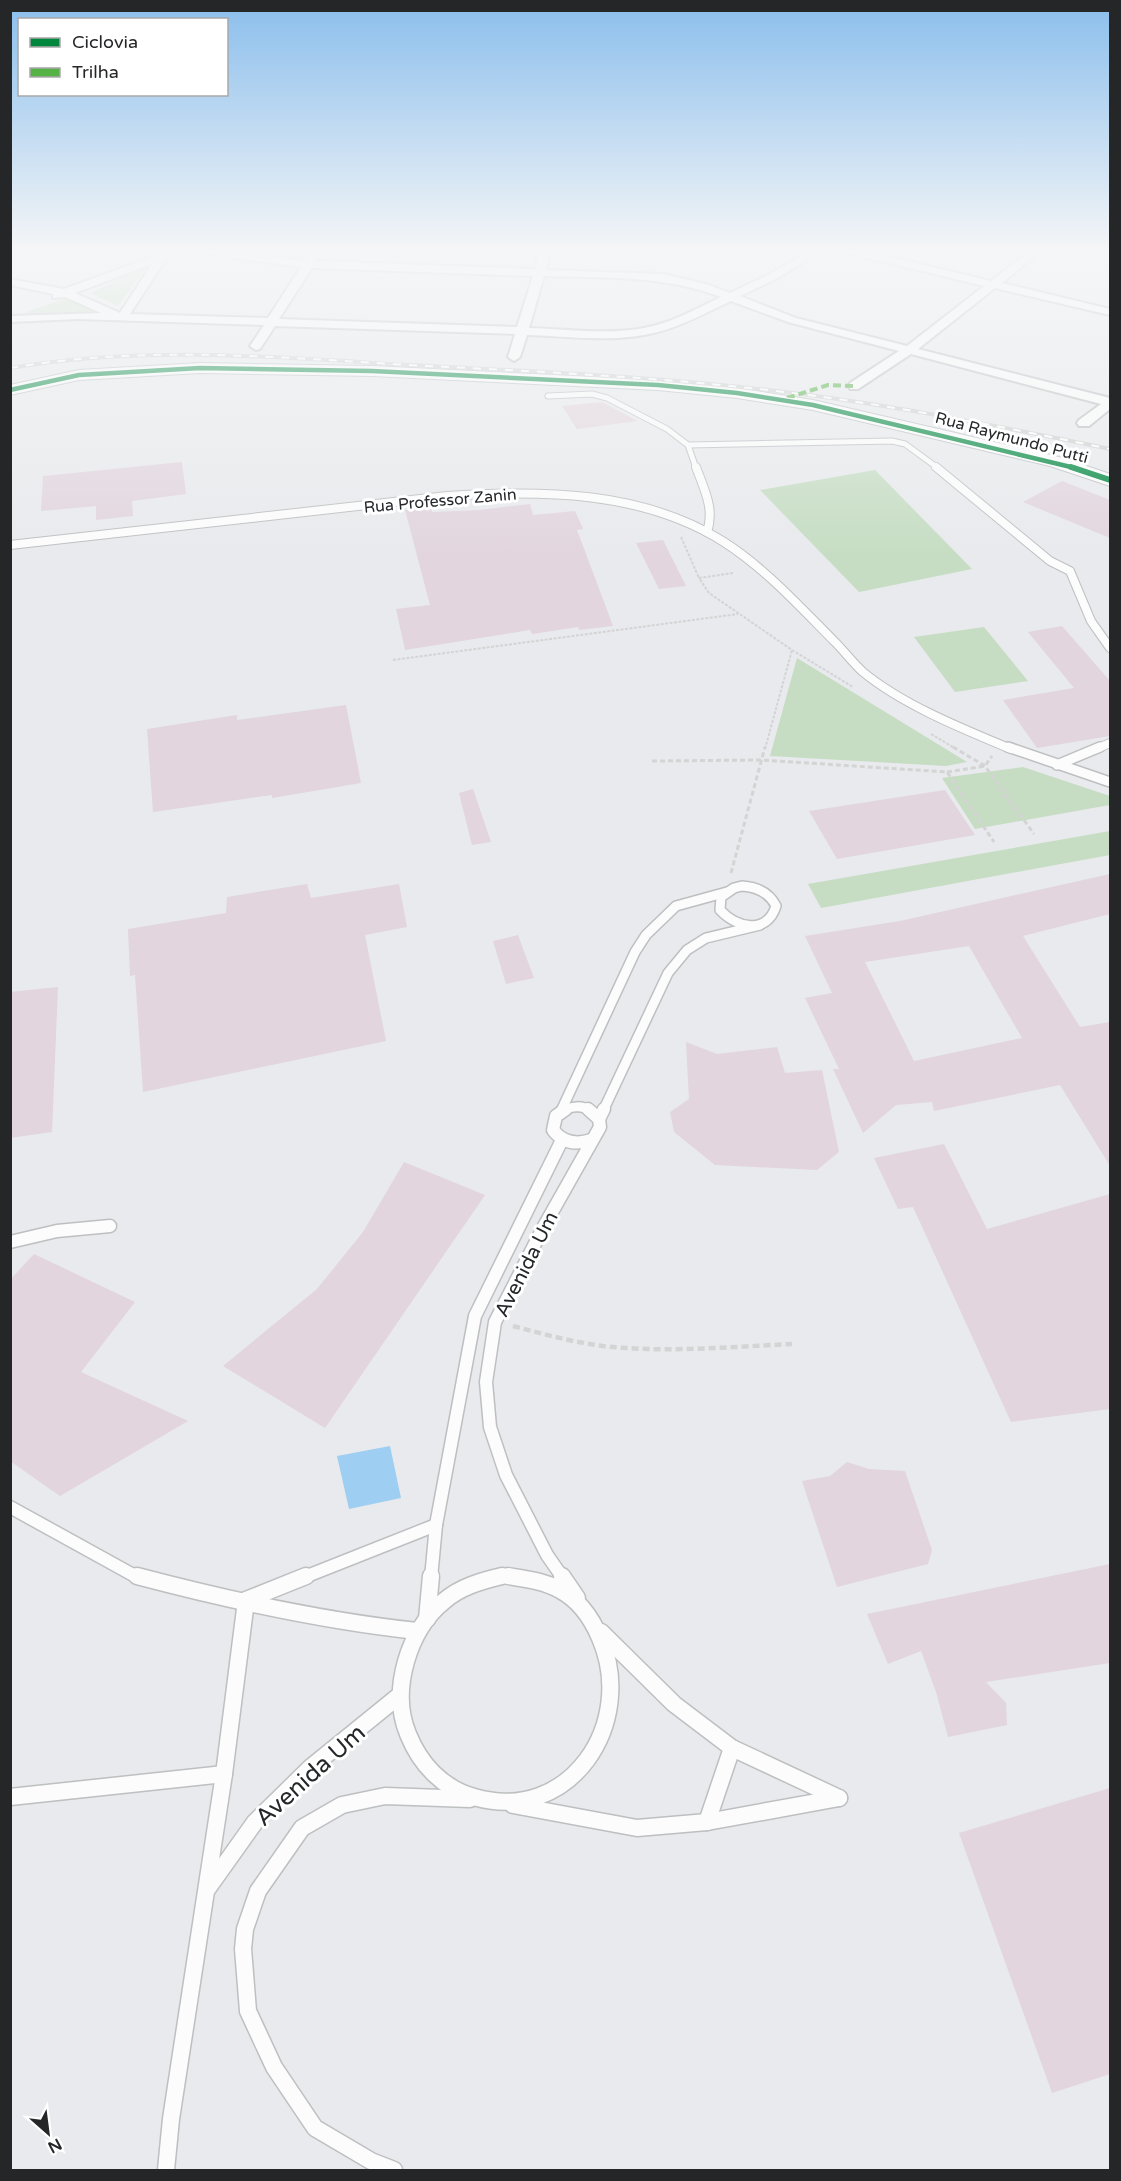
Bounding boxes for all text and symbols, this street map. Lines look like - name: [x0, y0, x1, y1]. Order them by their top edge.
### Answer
- legend: [18, 18, 228, 96]
- text: Ciclovia: [72, 31, 138, 53]
- text: Trilha: [72, 61, 119, 83]
- street label: Rua Raymundo Putti: [933, 408, 1091, 468]
- street label: Rua Professor Zanin: [363, 484, 517, 518]
- street label: Avenida Um: [490, 1208, 564, 1321]
- street label: Avenida Um: [249, 1718, 371, 1832]
- north arrow: [18, 2103, 78, 2163]
- text: N: [44, 2134, 65, 2157]

